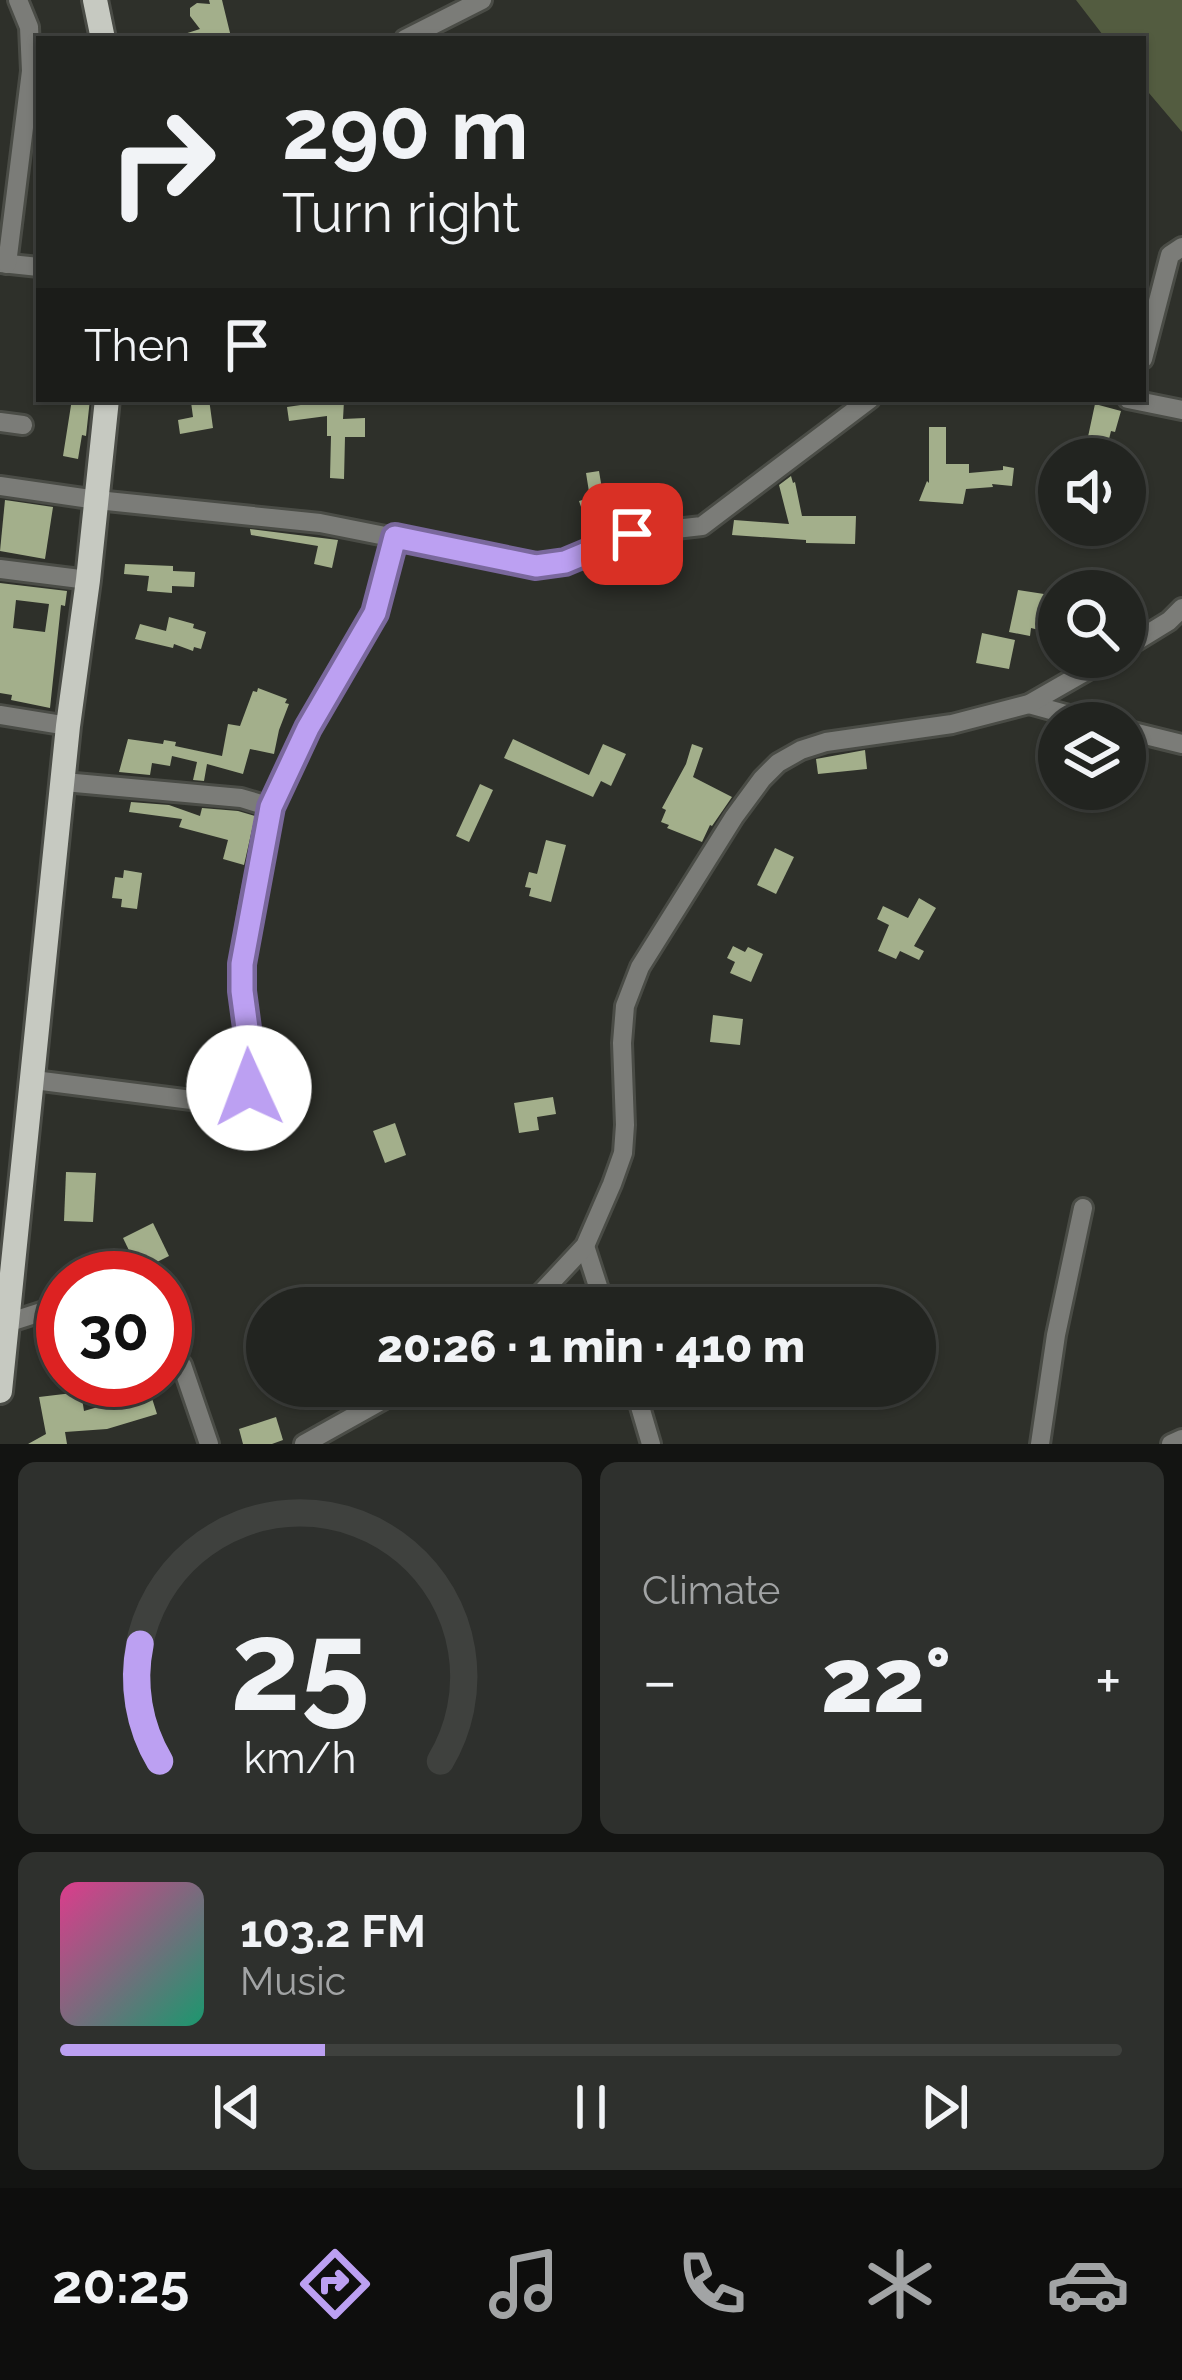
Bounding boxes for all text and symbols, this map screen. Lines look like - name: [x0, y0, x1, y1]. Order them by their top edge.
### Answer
- text: 290 m: [282, 80, 529, 179]
- icon: right: [84, 84, 240, 240]
- text: Turn right: [282, 181, 520, 245]
- icon: arrive: [214, 312, 280, 378]
- text: Then: [84, 319, 190, 372]
- map controls: [1038, 438, 1146, 810]
- button: sound: [1038, 438, 1146, 546]
- pin: [581, 483, 683, 585]
- icon: arrive: [599, 501, 665, 567]
- button: search: [1038, 570, 1146, 678]
- button: layers: [1038, 702, 1146, 810]
- position arrow: [186, 1025, 312, 1151]
- speed limit sign: 30: [36, 1251, 192, 1407]
- text: 20:26 · 1 min · 410 m: [377, 1320, 805, 1373]
- text: Climate: [642, 1567, 780, 1613]
- text: 25: [230, 1593, 370, 1739]
- text: 22°: [821, 1627, 951, 1733]
- text: −: [642, 1642, 678, 1719]
- text: +: [1095, 1642, 1122, 1719]
- text: km/h: [243, 1733, 357, 1783]
- text: 103.2 FM: [240, 1905, 426, 1958]
- text: Music: [240, 1958, 346, 2004]
- icon: previous: [204, 2074, 270, 2140]
- icon: pause: [558, 2074, 624, 2140]
- icon: next: [912, 2074, 978, 2140]
- icon: directions: [293, 2242, 377, 2326]
- icon: music: [482, 2242, 566, 2326]
- icon: phone: [670, 2242, 754, 2326]
- icon: climate: [858, 2242, 942, 2326]
- icon: car: [1046, 2242, 1130, 2326]
- text: 20:25: [52, 2252, 189, 2316]

